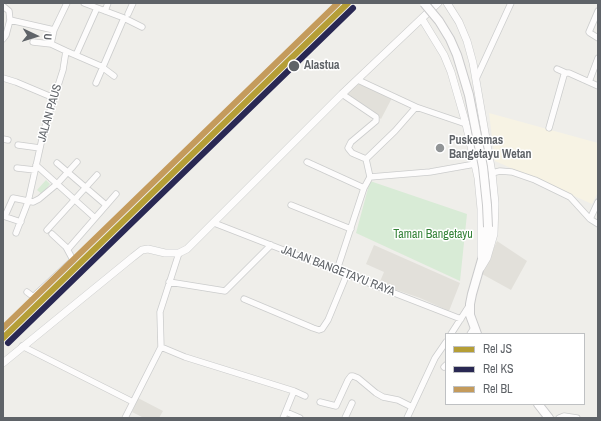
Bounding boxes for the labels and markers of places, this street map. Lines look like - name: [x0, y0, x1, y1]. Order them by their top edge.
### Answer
- marker: Alastua: [287, 59, 301, 73]
- place label: Alastua: [304, 59, 340, 73]
- place label: Puskesmas Bangetayu Wetan: [449, 134, 531, 162]
- marker: Puskesmas Bangetayu Wetan: [434, 142, 446, 154]

